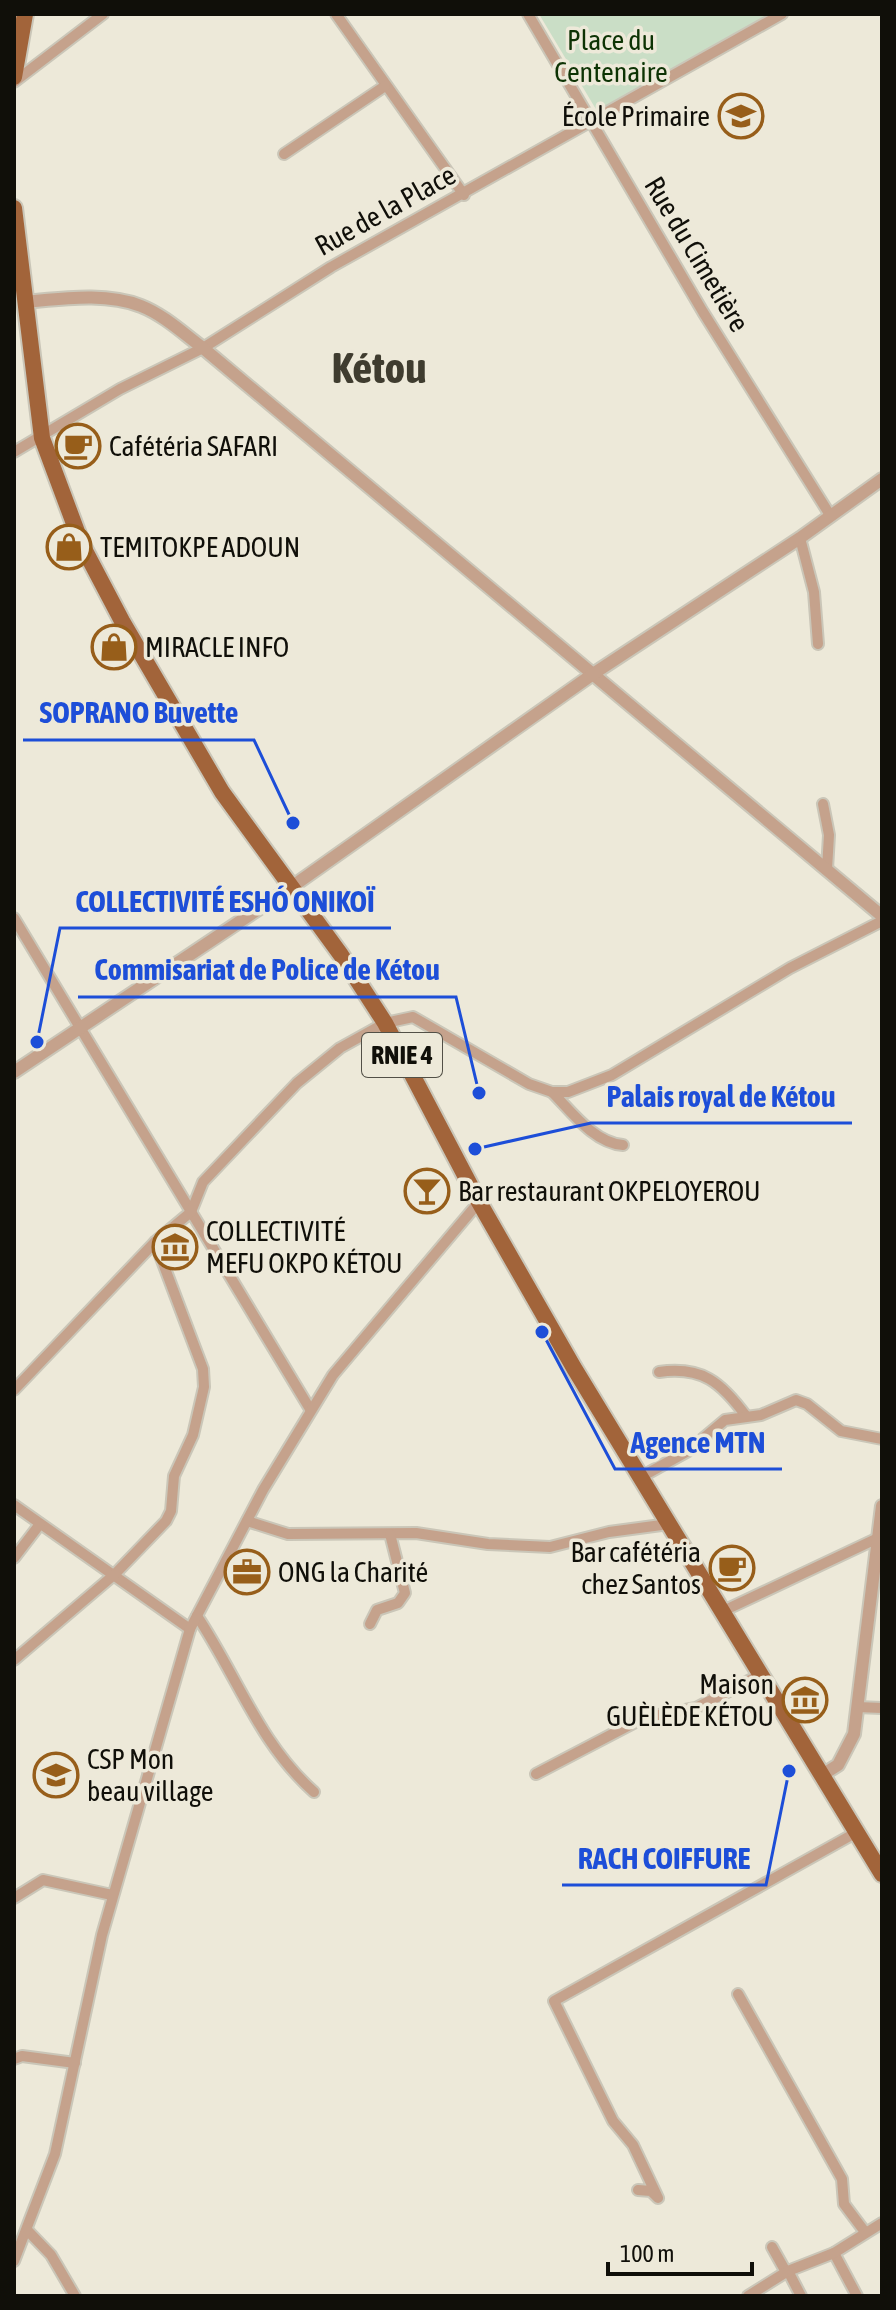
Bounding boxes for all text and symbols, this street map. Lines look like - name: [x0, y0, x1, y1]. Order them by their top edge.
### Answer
- park label: Place du Centenaire: [554, 24, 668, 88]
- school or university icon: École Primaire: [717, 92, 765, 140]
- place label: École Primaire: [562, 100, 710, 132]
- street label: Rue de la Place: [309, 158, 461, 262]
- street label: Rue du Cimetière: [638, 171, 756, 337]
- district label: Kétou: [332, 342, 426, 392]
- cafe icon: Cafétéria SAFARI: [54, 422, 102, 470]
- place label: Cafétéria SAFARI: [109, 430, 278, 462]
- shop icon: TEMITOKPE ADOUN: [45, 523, 93, 571]
- place label: TEMITOKPE ADOUN: [100, 531, 300, 563]
- shop icon: MIRACLE INFO: [90, 623, 138, 671]
- place label: MIRACLE INFO: [145, 631, 289, 663]
- callout: SOPRANO Buvette: [23, 686, 254, 740]
- text: SOPRANO Buvette: [40, 695, 238, 729]
- callout: COLLECTIVITÉ ESHÓ ONIKOÏ: [60, 874, 391, 928]
- text: COLLECTIVITÉ ESHÓ ONIKOÏ: [75, 884, 376, 918]
- callout: Commisariat de Police de Kétou: [78, 943, 456, 997]
- text: Commisariat de Police de Kétou: [94, 952, 440, 986]
- road number: RNIE 4: [362, 1033, 442, 1077]
- callout: Palais royal de Kétou: [591, 1069, 852, 1123]
- text: Palais royal de Kétou: [607, 1079, 835, 1113]
- bar icon: Bar restaurant OKPELOYEROU: [403, 1167, 451, 1215]
- place label: Bar restaurant OKPELOYEROU: [458, 1175, 761, 1207]
- place label: COLLECTIVITÉ MEFU OKPO KÉTOU: [206, 1215, 403, 1279]
- museum icon: COLLECTIVITÉ MEFU OKPO KÉTOU: [151, 1223, 199, 1271]
- callout: Agence MTN: [615, 1415, 782, 1469]
- text: Agence MTN: [630, 1425, 765, 1459]
- place label: Bar cafétéria chez Santos: [571, 1536, 701, 1600]
- cafe icon: Bar cafétéria chez Santos: [708, 1544, 756, 1592]
- office icon: ONG la Charité: [223, 1548, 271, 1596]
- place label: ONG la Charité: [278, 1556, 428, 1588]
- place label: Maison GUÈLÈDE KÉTOU: [606, 1668, 774, 1732]
- museum icon: Maison GUÈLÈDE KÉTOU: [781, 1676, 829, 1724]
- place label: CSP Mon beau village: [87, 1743, 213, 1807]
- school or university icon: CSP Mon beau village: [32, 1751, 80, 1799]
- callout: RACH COIFFURE: [562, 1831, 766, 1885]
- text: RACH COIFFURE: [578, 1841, 750, 1875]
- scale bar: [608, 2226, 752, 2276]
- text: 100 m: [620, 2240, 674, 2267]

